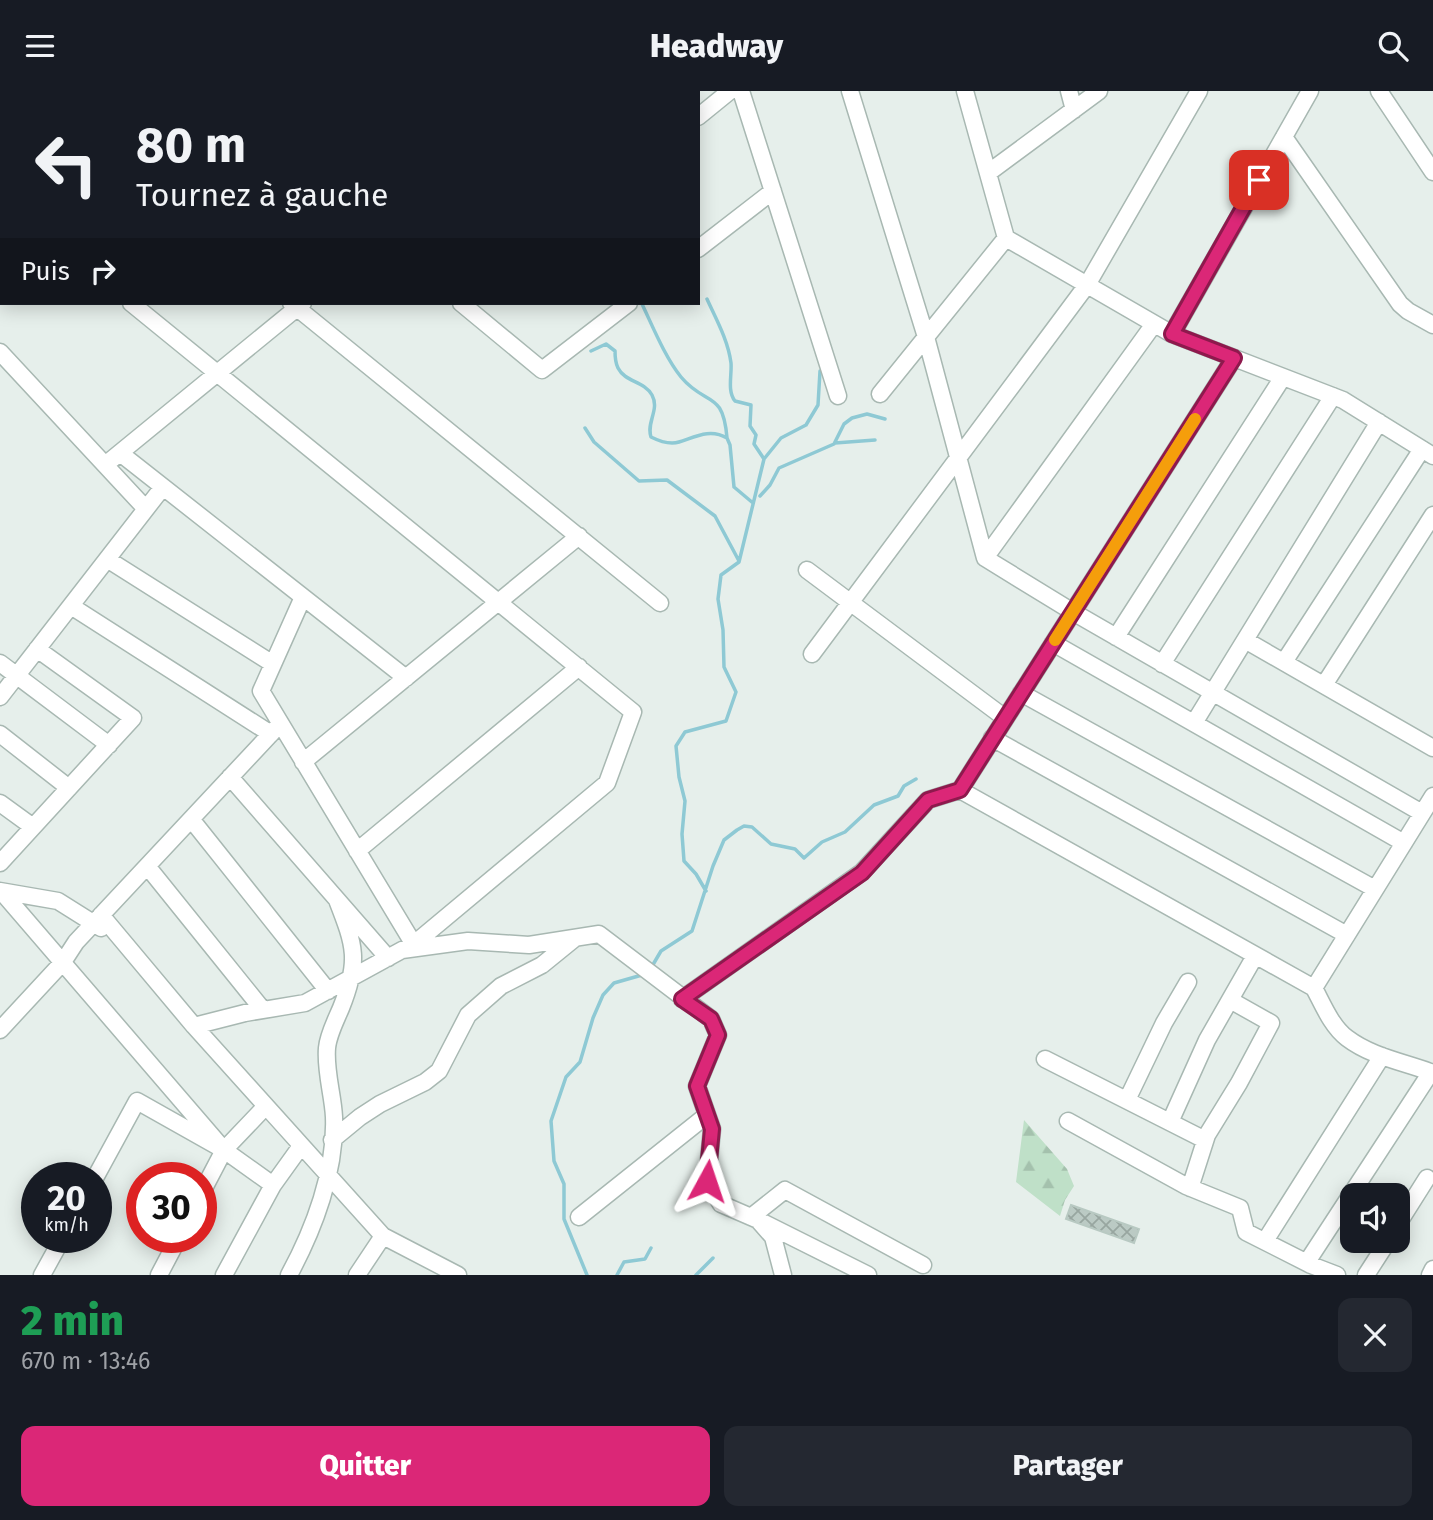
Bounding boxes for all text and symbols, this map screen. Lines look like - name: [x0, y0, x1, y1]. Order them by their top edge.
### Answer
- icon: menu: [21, 27, 59, 65]
- text: Headway: [650, 27, 783, 65]
- icon: search: [1374, 27, 1412, 65]
- text: 80 m: [136, 116, 246, 175]
- icon: left: [21, 119, 112, 210]
- pin: [1229, 150, 1289, 210]
- icon: arrive: [1240, 161, 1278, 199]
- text: Tournez à gauche: [136, 176, 388, 214]
- icon: right: [84, 252, 122, 290]
- text: Puis: [21, 256, 70, 287]
- position arrow: [670, 1144, 744, 1218]
- speed limit sign: 30: [126, 1162, 217, 1253]
- text: 20: [47, 1177, 86, 1219]
- map controls: [1340, 1183, 1410, 1253]
- button: sound: [1340, 1183, 1410, 1253]
- text: km/h: [44, 1214, 89, 1236]
- text: 2 min: [21, 1296, 124, 1346]
- button: close: [1338, 1298, 1412, 1372]
- text: 670 m · 13:46: [21, 1347, 150, 1375]
- button: Quitter: [21, 1426, 710, 1506]
- button: Partager: [724, 1426, 1412, 1506]

